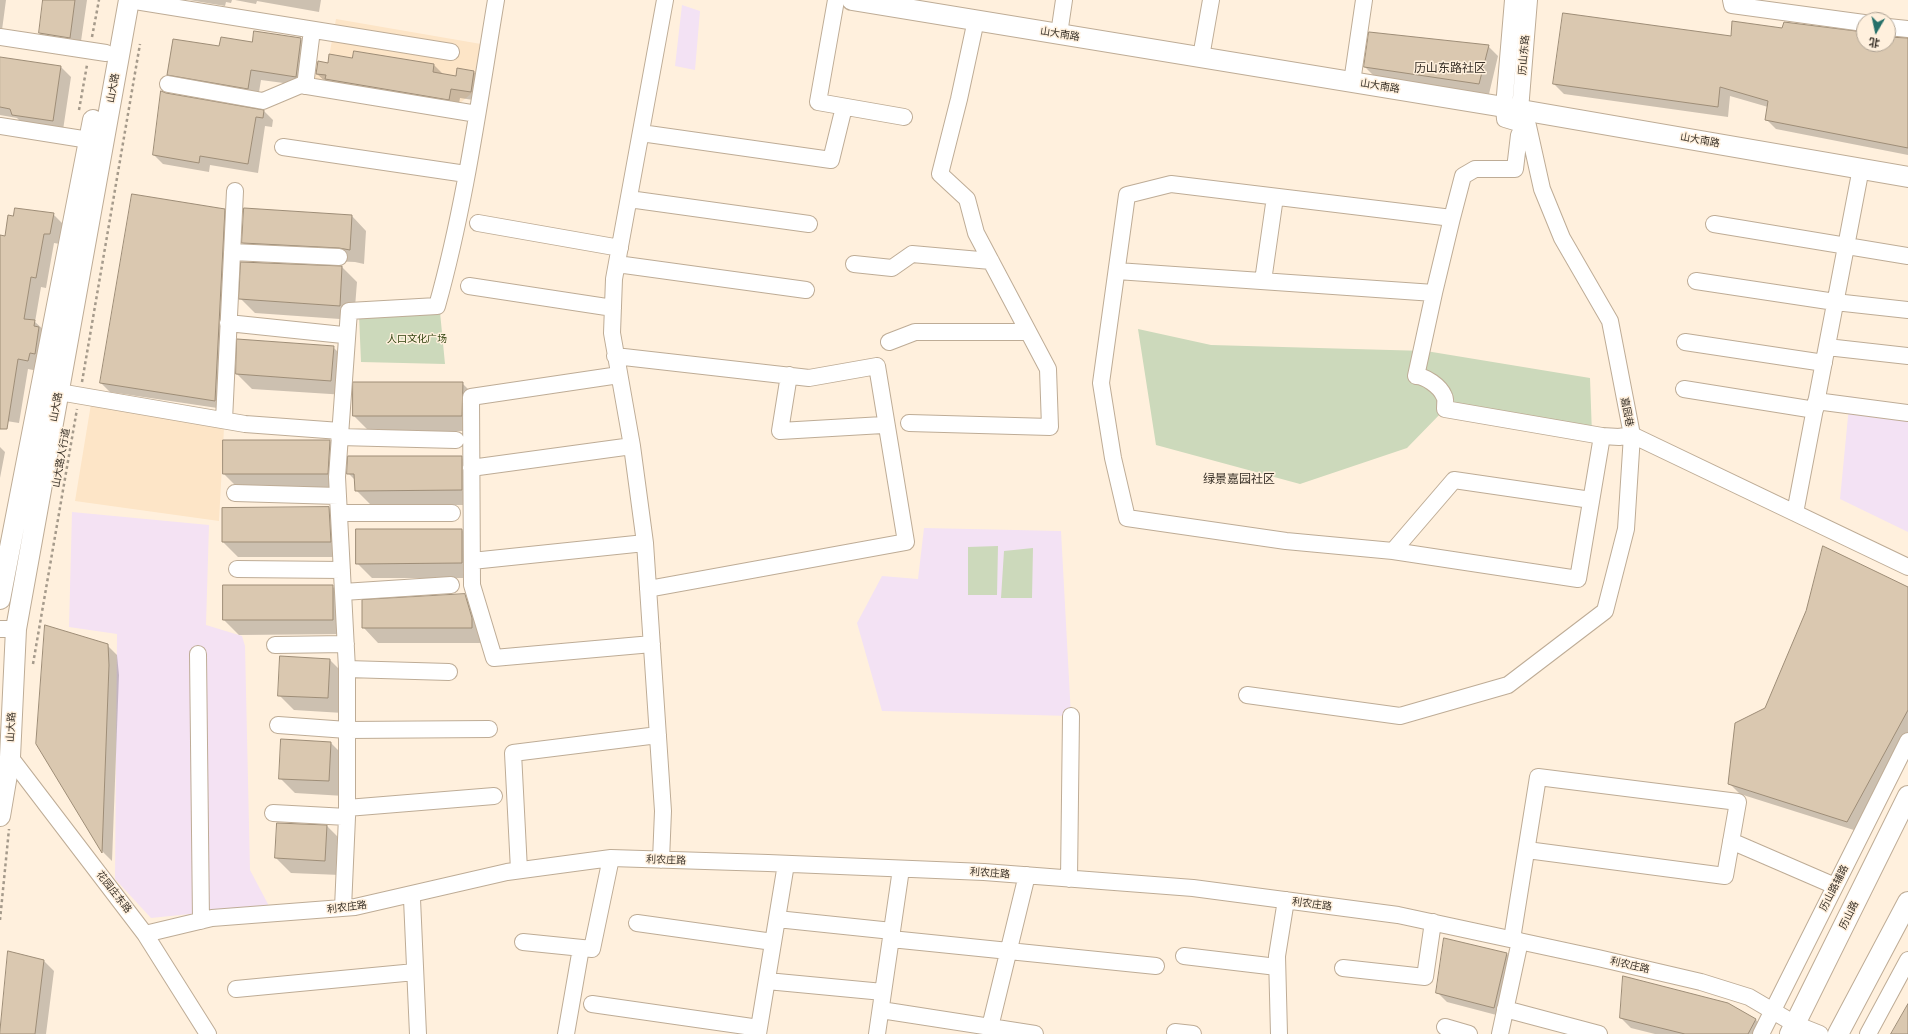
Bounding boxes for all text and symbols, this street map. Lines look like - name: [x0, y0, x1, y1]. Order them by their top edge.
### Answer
- north arrow: [1856, 12, 1896, 52]
- street label: 山大南路: [1039, 25, 1081, 43]
- street label: 历山东路: [1516, 35, 1532, 75]
- text: 北: [1868, 36, 1881, 51]
- district label: 历山东路社区: [1414, 61, 1486, 75]
- street label: 山大路: [104, 72, 122, 104]
- street label: 山大南路: [1359, 77, 1401, 95]
- street label: 山大南路: [1679, 131, 1721, 149]
- park label: 人口文化广场: [387, 333, 447, 345]
- street label: 山大路: [47, 391, 65, 423]
- street label: 嘉园巷: [1618, 396, 1636, 428]
- street label: 山大路人行道: [50, 427, 72, 489]
- district label: 绿景嘉园社区: [1203, 472, 1275, 486]
- street label: 山大路: [4, 712, 18, 742]
- street label: 利农庄路: [646, 853, 686, 867]
- street label: 历山路辅路: [1817, 863, 1851, 913]
- street label: 利农庄路: [970, 866, 1010, 880]
- street label: 花园庄东路: [94, 869, 134, 915]
- street label: 利农庄路: [1291, 895, 1333, 913]
- street label: 利农庄路: [326, 899, 368, 915]
- street label: 历山路: [1837, 899, 1861, 931]
- street label: 利农庄路: [1609, 955, 1651, 975]

